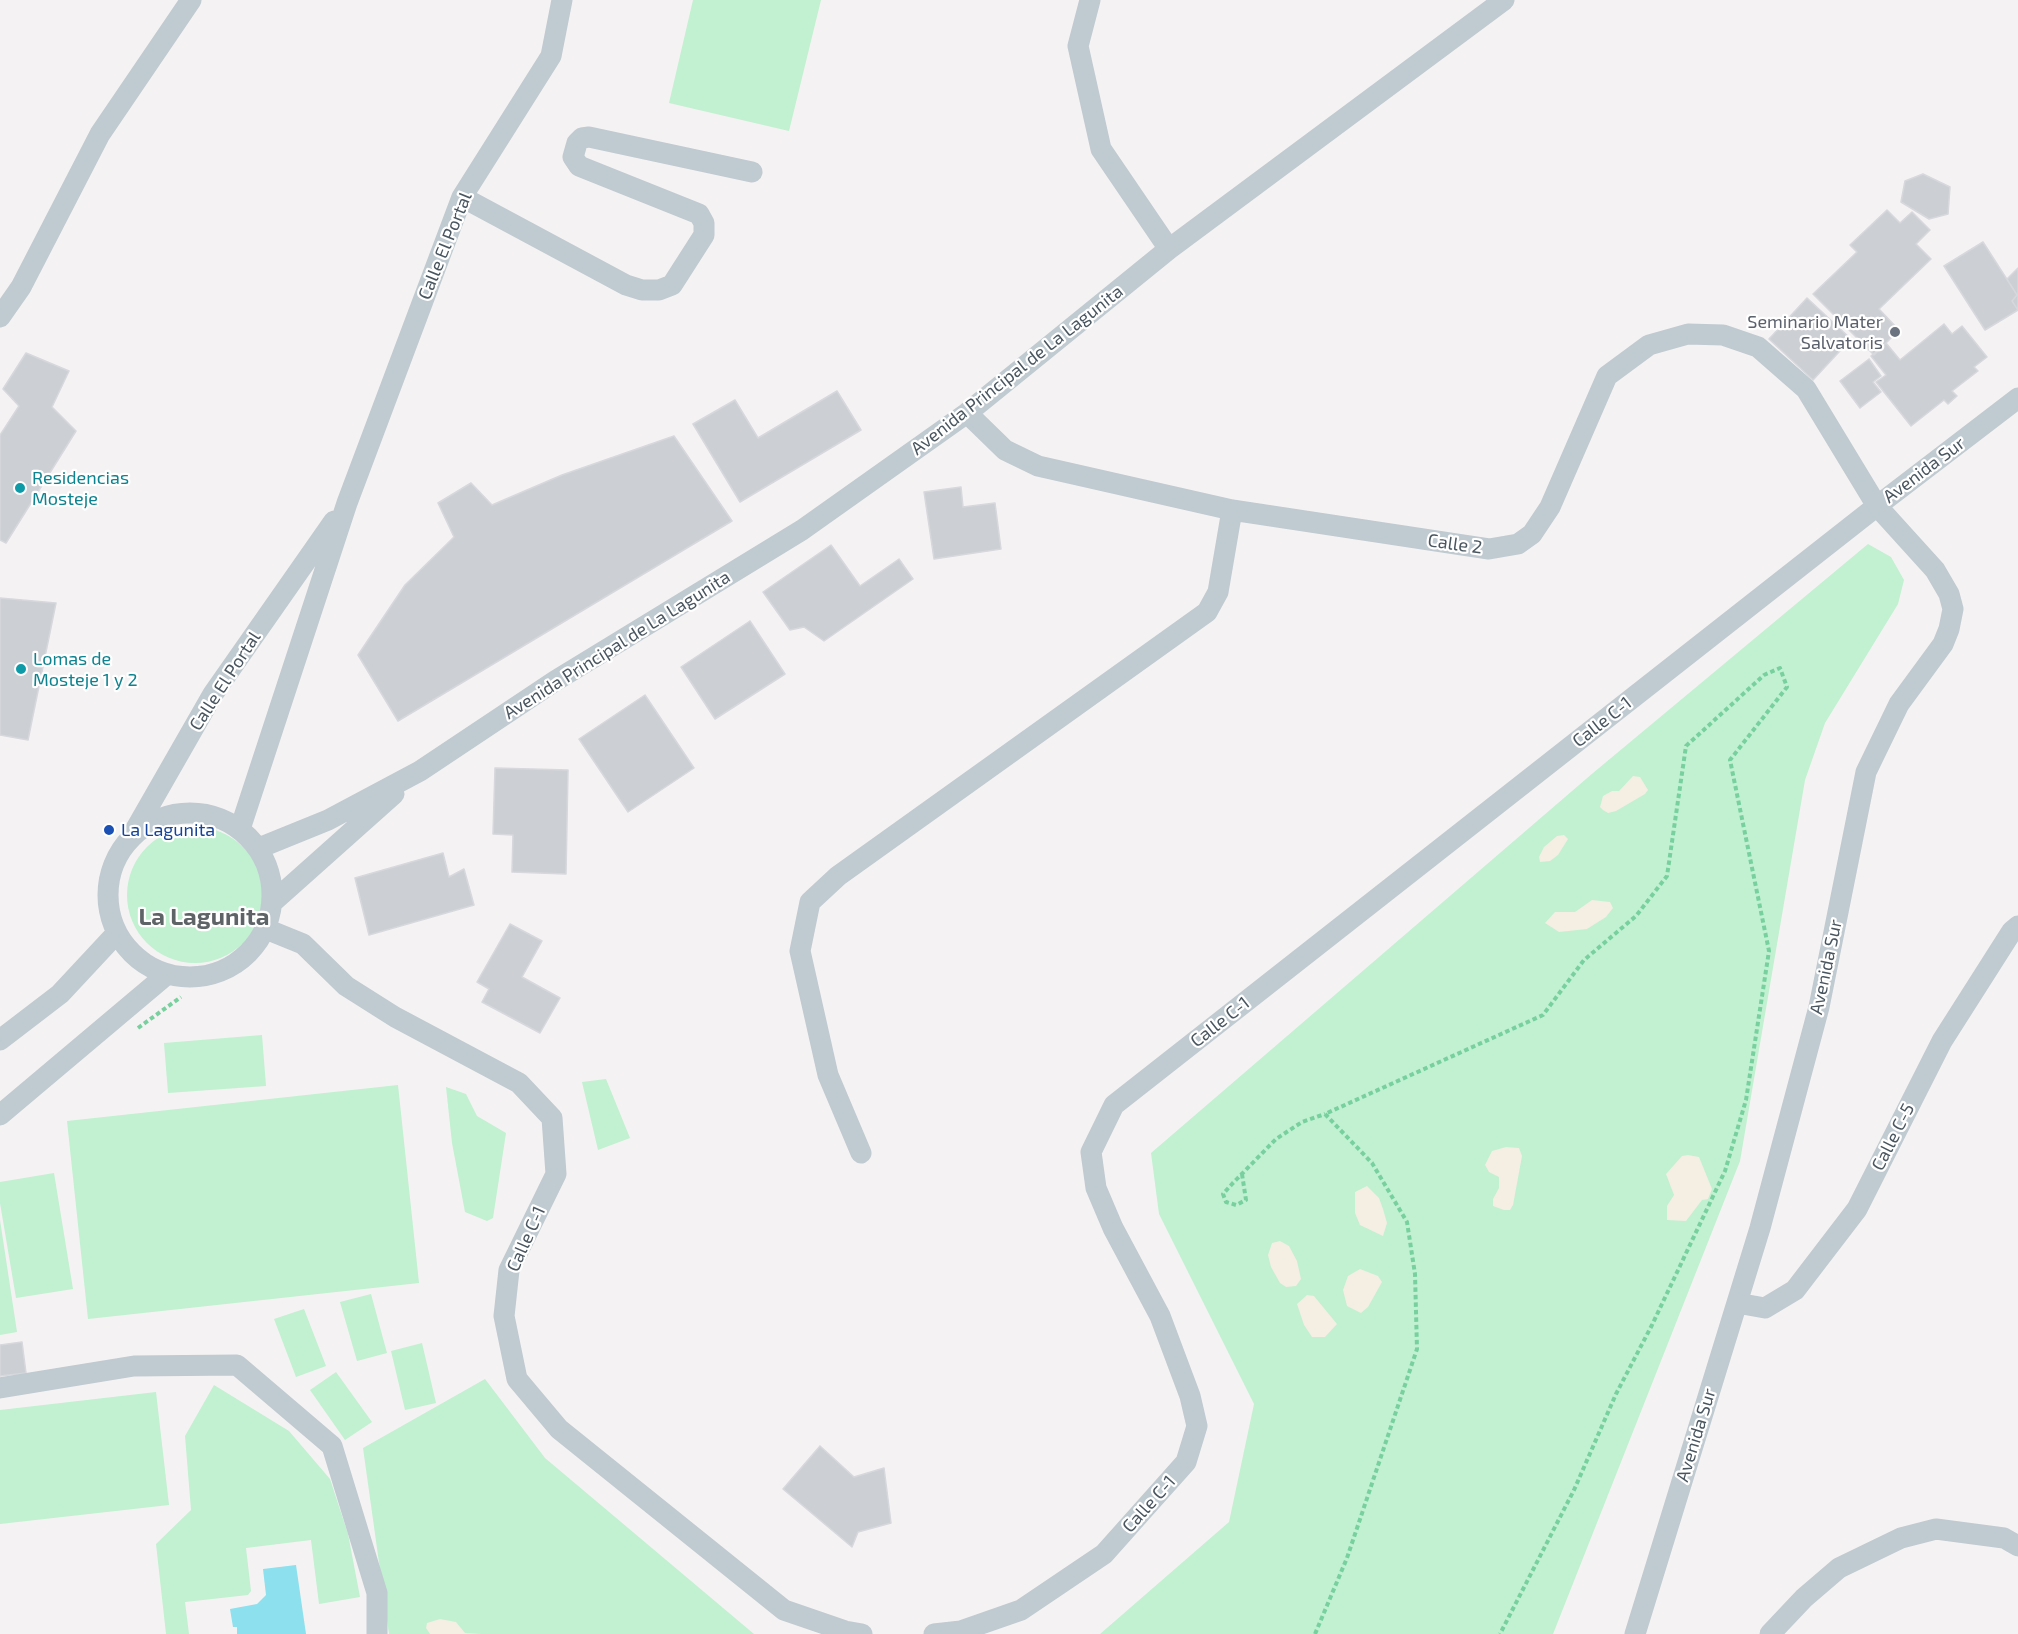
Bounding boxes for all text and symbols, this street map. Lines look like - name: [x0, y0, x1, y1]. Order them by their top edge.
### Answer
- street label: Calle El Portal: [414, 189, 476, 303]
- street label: Avenida Principal de La Lagunita: [907, 281, 1127, 459]
- place label: Seminario Mater Salvatoris: [1747, 311, 1883, 354]
- marker: Seminario Mater Salvatoris: [1888, 325, 1902, 339]
- street label: Avenida Sur: [1879, 432, 1969, 508]
- place label: Residencias Mosteje: [32, 467, 129, 510]
- marker: Residencias Mosteje: [13, 481, 27, 495]
- street label: Calle 2: [1426, 530, 1484, 558]
- street label: Avenida Principal de La Lagunita: [500, 566, 734, 724]
- street label: Calle El Portal: [185, 627, 265, 735]
- place label: Lomas de Mosteje 1 y 2: [33, 648, 138, 690]
- marker: Lomas de Mosteje 1 y 2: [14, 662, 28, 676]
- street label: Calle C-1: [1568, 692, 1636, 752]
- place label: La Lagunita: [121, 819, 215, 841]
- marker: La Lagunita: [102, 823, 116, 837]
- district label: La Lagunita: [138, 903, 270, 931]
- street label: Avenida Sur: [1805, 917, 1847, 1017]
- street label: Calle C-1: [1186, 992, 1254, 1052]
- street label: Calle C-5: [1867, 1100, 1919, 1174]
- street label: Calle C-1: [502, 1203, 550, 1275]
- street label: Avenida Sur: [1672, 1386, 1720, 1484]
- street label: Calle C-1: [1118, 1471, 1180, 1537]

